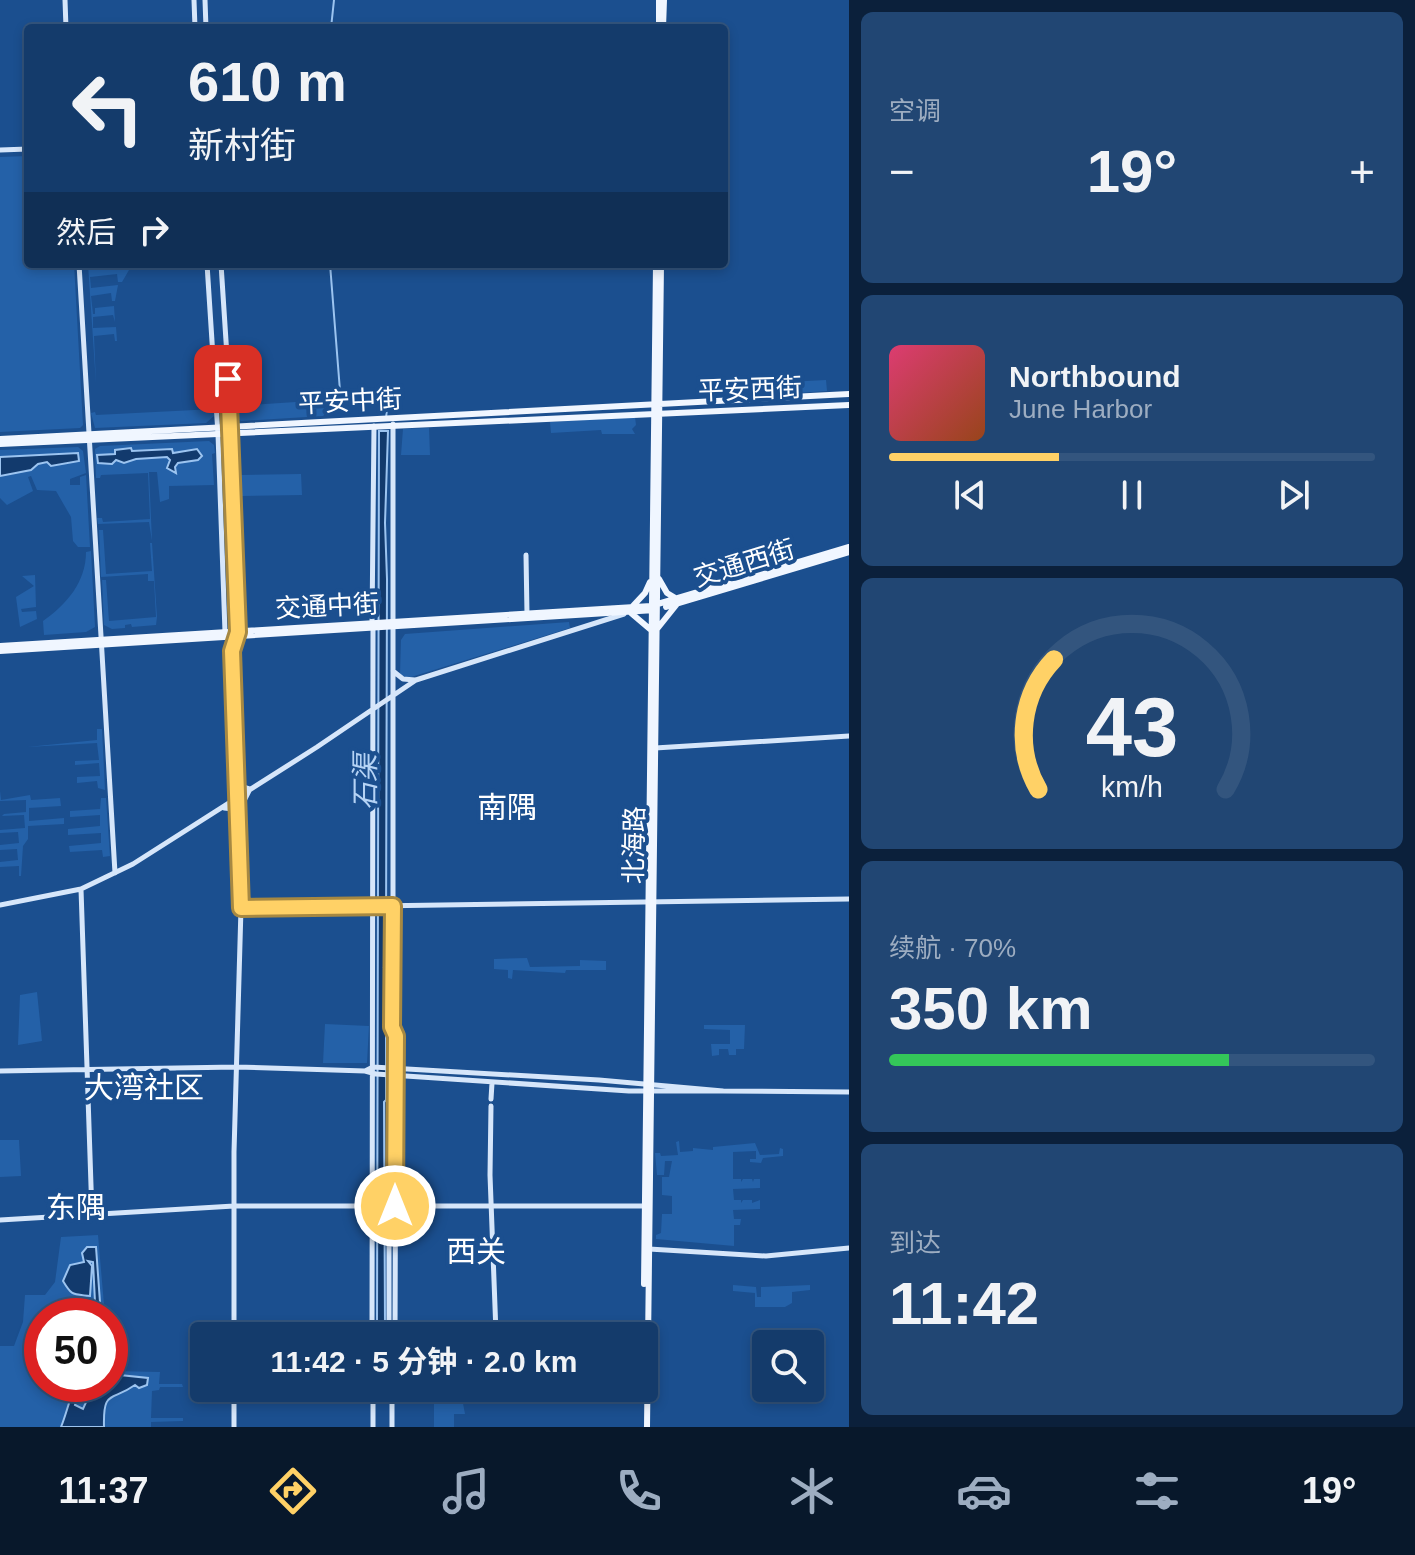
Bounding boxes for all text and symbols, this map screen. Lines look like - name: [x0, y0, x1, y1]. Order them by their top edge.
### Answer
- text: 610 m: [188, 50, 347, 113]
- icon: left: [56, 56, 160, 160]
- text: 空调: [889, 96, 941, 126]
- text: 新村街: [188, 125, 296, 166]
- text: 19°: [1087, 138, 1177, 205]
- text: −: [889, 147, 915, 196]
- text: +: [1349, 147, 1375, 196]
- icon: right: [132, 208, 176, 252]
- text: 然后: [56, 216, 116, 249]
- pin: [194, 345, 262, 413]
- icon: arrive: [206, 357, 250, 401]
- text: Northbound: [1009, 360, 1181, 393]
- street label: 平安西街: [698, 372, 802, 406]
- street label: 平安中街: [297, 383, 403, 419]
- text: June Harbor: [1009, 394, 1152, 424]
- icon: previous: [948, 473, 992, 517]
- icon: pause: [1110, 473, 1154, 517]
- icon: next: [1272, 473, 1316, 517]
- street label: 交通西街: [690, 533, 798, 593]
- street label: 交通中街: [274, 588, 380, 624]
- text: 43: [1086, 680, 1178, 773]
- water label: 石渠: [350, 750, 381, 810]
- text: km/h: [1101, 771, 1163, 803]
- district label: 南隅: [477, 791, 537, 824]
- street label: 北海路: [618, 806, 650, 884]
- text: 续航 · 70%: [889, 933, 1016, 963]
- text: 350 km: [889, 975, 1093, 1042]
- district label: 大湾社区: [84, 1071, 204, 1104]
- position arrow: [353, 1164, 437, 1248]
- district label: 东隅: [46, 1191, 106, 1224]
- text: 到达: [889, 1228, 941, 1258]
- district label: 西关: [446, 1235, 506, 1268]
- text: 11:42: [889, 1270, 1039, 1337]
- speed limit sign: 50: [24, 1298, 128, 1402]
- map controls: [752, 1330, 824, 1402]
- button: search: [752, 1330, 824, 1402]
- text: 11:42 · 5 分钟 · 2.0 km: [271, 1345, 577, 1378]
- icon: directions: [265, 1463, 321, 1519]
- icon: music: [438, 1463, 494, 1519]
- icon: phone: [611, 1463, 667, 1519]
- icon: climate: [784, 1463, 840, 1519]
- icon: car: [956, 1463, 1012, 1519]
- icon: filters: [1129, 1463, 1185, 1519]
- text: 11:37: [58, 1470, 148, 1511]
- text: 19°: [1302, 1470, 1357, 1511]

